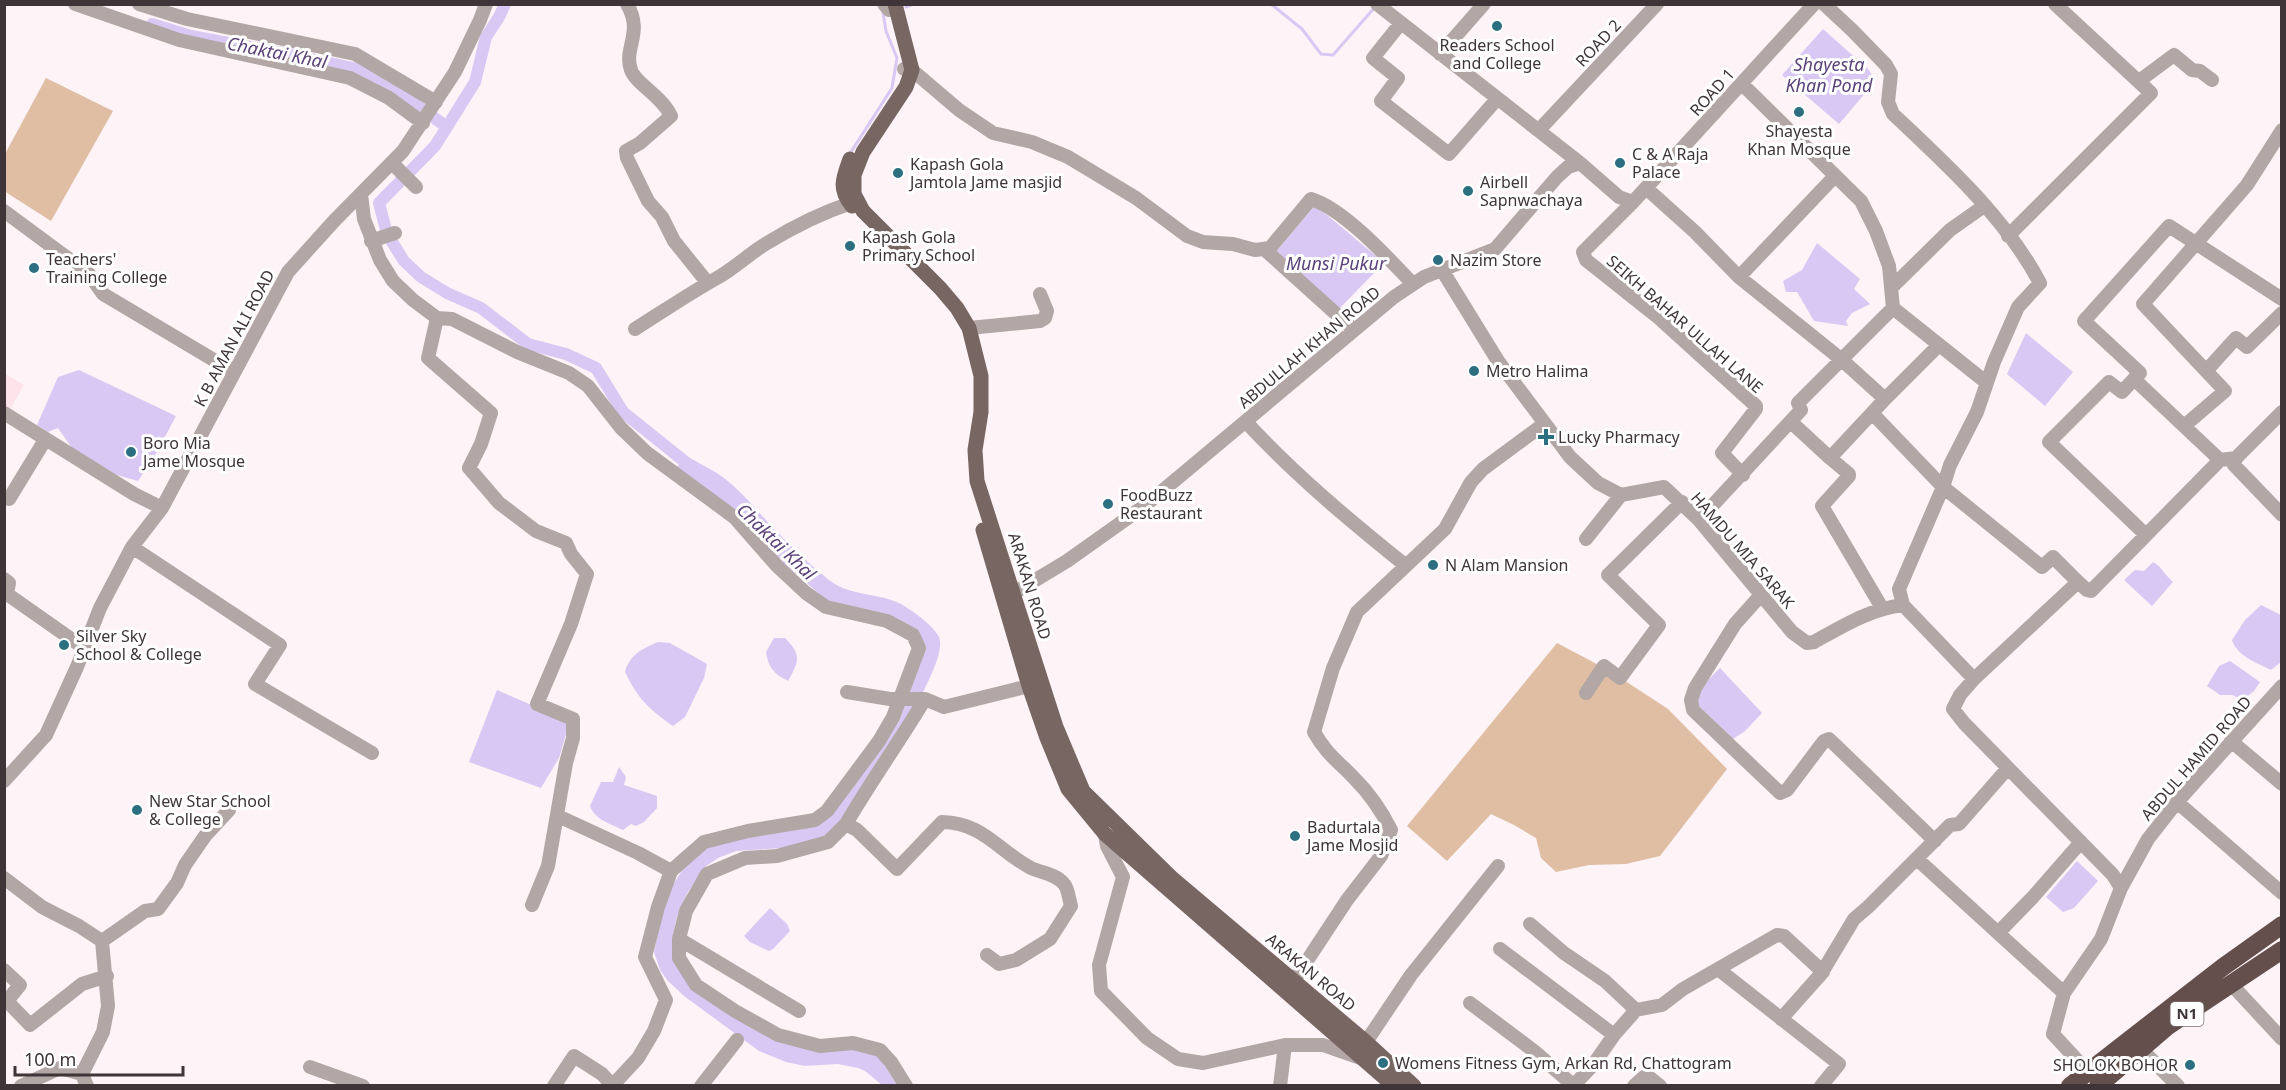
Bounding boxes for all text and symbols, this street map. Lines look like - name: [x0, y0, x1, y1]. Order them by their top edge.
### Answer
- street label: ROAD 2: [1570, 15, 1626, 71]
- marker: Readers School and College: [1490, 19, 1504, 33]
- water label: Chaktai Khal: [225, 31, 329, 74]
- place label: Readers School and College: [1439, 34, 1555, 74]
- water label: Shayesta Khan Pond: [1785, 52, 1873, 97]
- street label: ROAD 1: [1685, 63, 1739, 121]
- marker: Shayesta Khan Mosque: [1792, 105, 1806, 119]
- place label: Shayesta Khan Mosque: [1747, 120, 1851, 160]
- place label: C & A Raja Palace: [1632, 143, 1709, 183]
- place label: Kapash Gola Jamtola Jame masjid: [908, 153, 1062, 193]
- marker: C & A Raja Palace: [1613, 156, 1627, 170]
- marker: Kapash Gola Jamtola Jame masjid: [891, 166, 905, 180]
- place label: Airbell Sapnwachaya: [1480, 171, 1583, 211]
- marker: Airbell Sapnwachaya: [1461, 184, 1475, 198]
- place label: Kapash Gola Primary School: [862, 226, 975, 266]
- marker: Kapash Gola Primary School: [843, 239, 857, 253]
- place label: Teachers' Training College: [46, 248, 167, 288]
- place label: Nazim Store: [1450, 249, 1541, 271]
- street label: SEIKH BAHAR ULLAH LANE: [1602, 250, 1768, 398]
- water label: Munsi Pukur: [1286, 251, 1387, 275]
- marker: Nazim Store: [1431, 253, 1445, 267]
- marker: Teachers' Training College: [27, 261, 41, 275]
- street label: K B AMAN ALI ROAD: [189, 266, 279, 410]
- street label: ABDULLAH KHAN ROAD: [1233, 281, 1385, 413]
- place label: Metro Halima: [1486, 360, 1588, 382]
- marker: Metro Halima: [1467, 364, 1481, 378]
- place label: Lucky Pharmacy: [1558, 426, 1681, 448]
- marker: Lucky Pharmacy: [1539, 430, 1553, 444]
- place label: Boro Mia Jame Mosque: [141, 432, 245, 472]
- marker: Boro Mia Jame Mosque: [124, 445, 138, 459]
- place label: FoodBuzz Restaurant: [1120, 484, 1202, 524]
- street label: HAMDU MIA SARAK: [1686, 487, 1800, 613]
- marker: FoodBuzz Restaurant: [1101, 497, 1115, 511]
- water label: Chaktai Khal: [732, 498, 822, 585]
- street label: ARAKAN ROAD: [1003, 530, 1057, 642]
- place label: N Alam Mansion: [1445, 554, 1569, 576]
- marker: N Alam Mansion: [1426, 558, 1440, 572]
- place label: Silver Sky School & College: [76, 625, 202, 665]
- marker: Silver Sky School & College: [57, 638, 71, 652]
- street label: ABDUL HAMID ROAD: [2136, 691, 2256, 825]
- place label: New Star School & College: [149, 790, 271, 830]
- marker: New Star School & College: [130, 803, 144, 817]
- place label: Badurtala Jame Mosjid: [1305, 816, 1398, 856]
- marker: Badurtala Jame Mosjid: [1288, 829, 1302, 843]
- street label: ARAKAN ROAD: [1261, 928, 1361, 1016]
- road number: N1: [2170, 1002, 2204, 1026]
- scale bar: [15, 1039, 183, 1077]
- text: 100 m: [24, 1047, 76, 1071]
- place label: Womens Fitness Gym, Arkan Rd, Chattogram: [1395, 1052, 1732, 1074]
- place label: SHOLOK BOHOR: [2053, 1054, 2178, 1076]
- marker: Womens Fitness Gym, Arkan Rd, Chattogram: [1376, 1056, 1390, 1070]
- marker: SHOLOK BOHOR: [2183, 1058, 2197, 1072]

